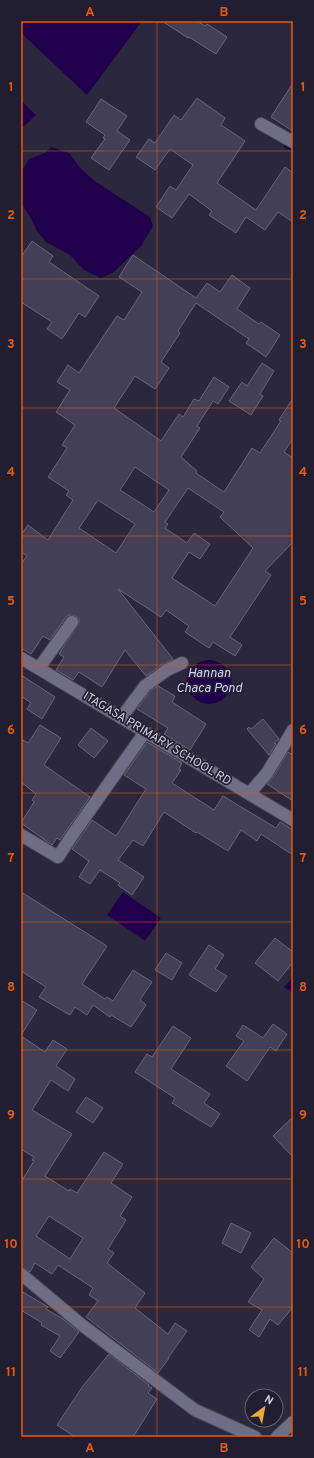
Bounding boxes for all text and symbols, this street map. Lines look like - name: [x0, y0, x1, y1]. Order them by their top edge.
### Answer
- text: A: [85, 5, 95, 21]
- text: B: [220, 5, 229, 21]
- text: 1: [8, 80, 14, 96]
- text: 1: [300, 80, 306, 96]
- text: 2: [7, 208, 15, 224]
- text: 2: [299, 208, 307, 224]
- text: 3: [7, 337, 15, 353]
- text: 3: [299, 337, 307, 353]
- text: 4: [7, 465, 15, 481]
- text: 4: [299, 465, 307, 481]
- text: 5: [7, 594, 15, 610]
- text: 5: [299, 594, 307, 610]
- water label: Hannan Chaca Pond: [176, 666, 243, 697]
- street label: ITAGASA PRIMARY SCHOOL RD: [80, 688, 234, 790]
- text: 6: [7, 723, 15, 739]
- text: 6: [299, 723, 307, 739]
- text: 7: [8, 851, 15, 867]
- text: 7: [300, 851, 307, 867]
- text: 8: [7, 980, 15, 996]
- text: 8: [299, 980, 307, 996]
- text: 9: [7, 1108, 15, 1124]
- text: 9: [299, 1108, 307, 1124]
- text: 10: [4, 1237, 18, 1253]
- text: 10: [296, 1237, 310, 1253]
- text: 11: [6, 1365, 16, 1381]
- text: 11: [298, 1365, 308, 1381]
- north arrow: [244, 1388, 284, 1428]
- text: N: [262, 1392, 276, 1408]
- text: A: [85, 1441, 95, 1457]
- text: B: [220, 1441, 229, 1457]

